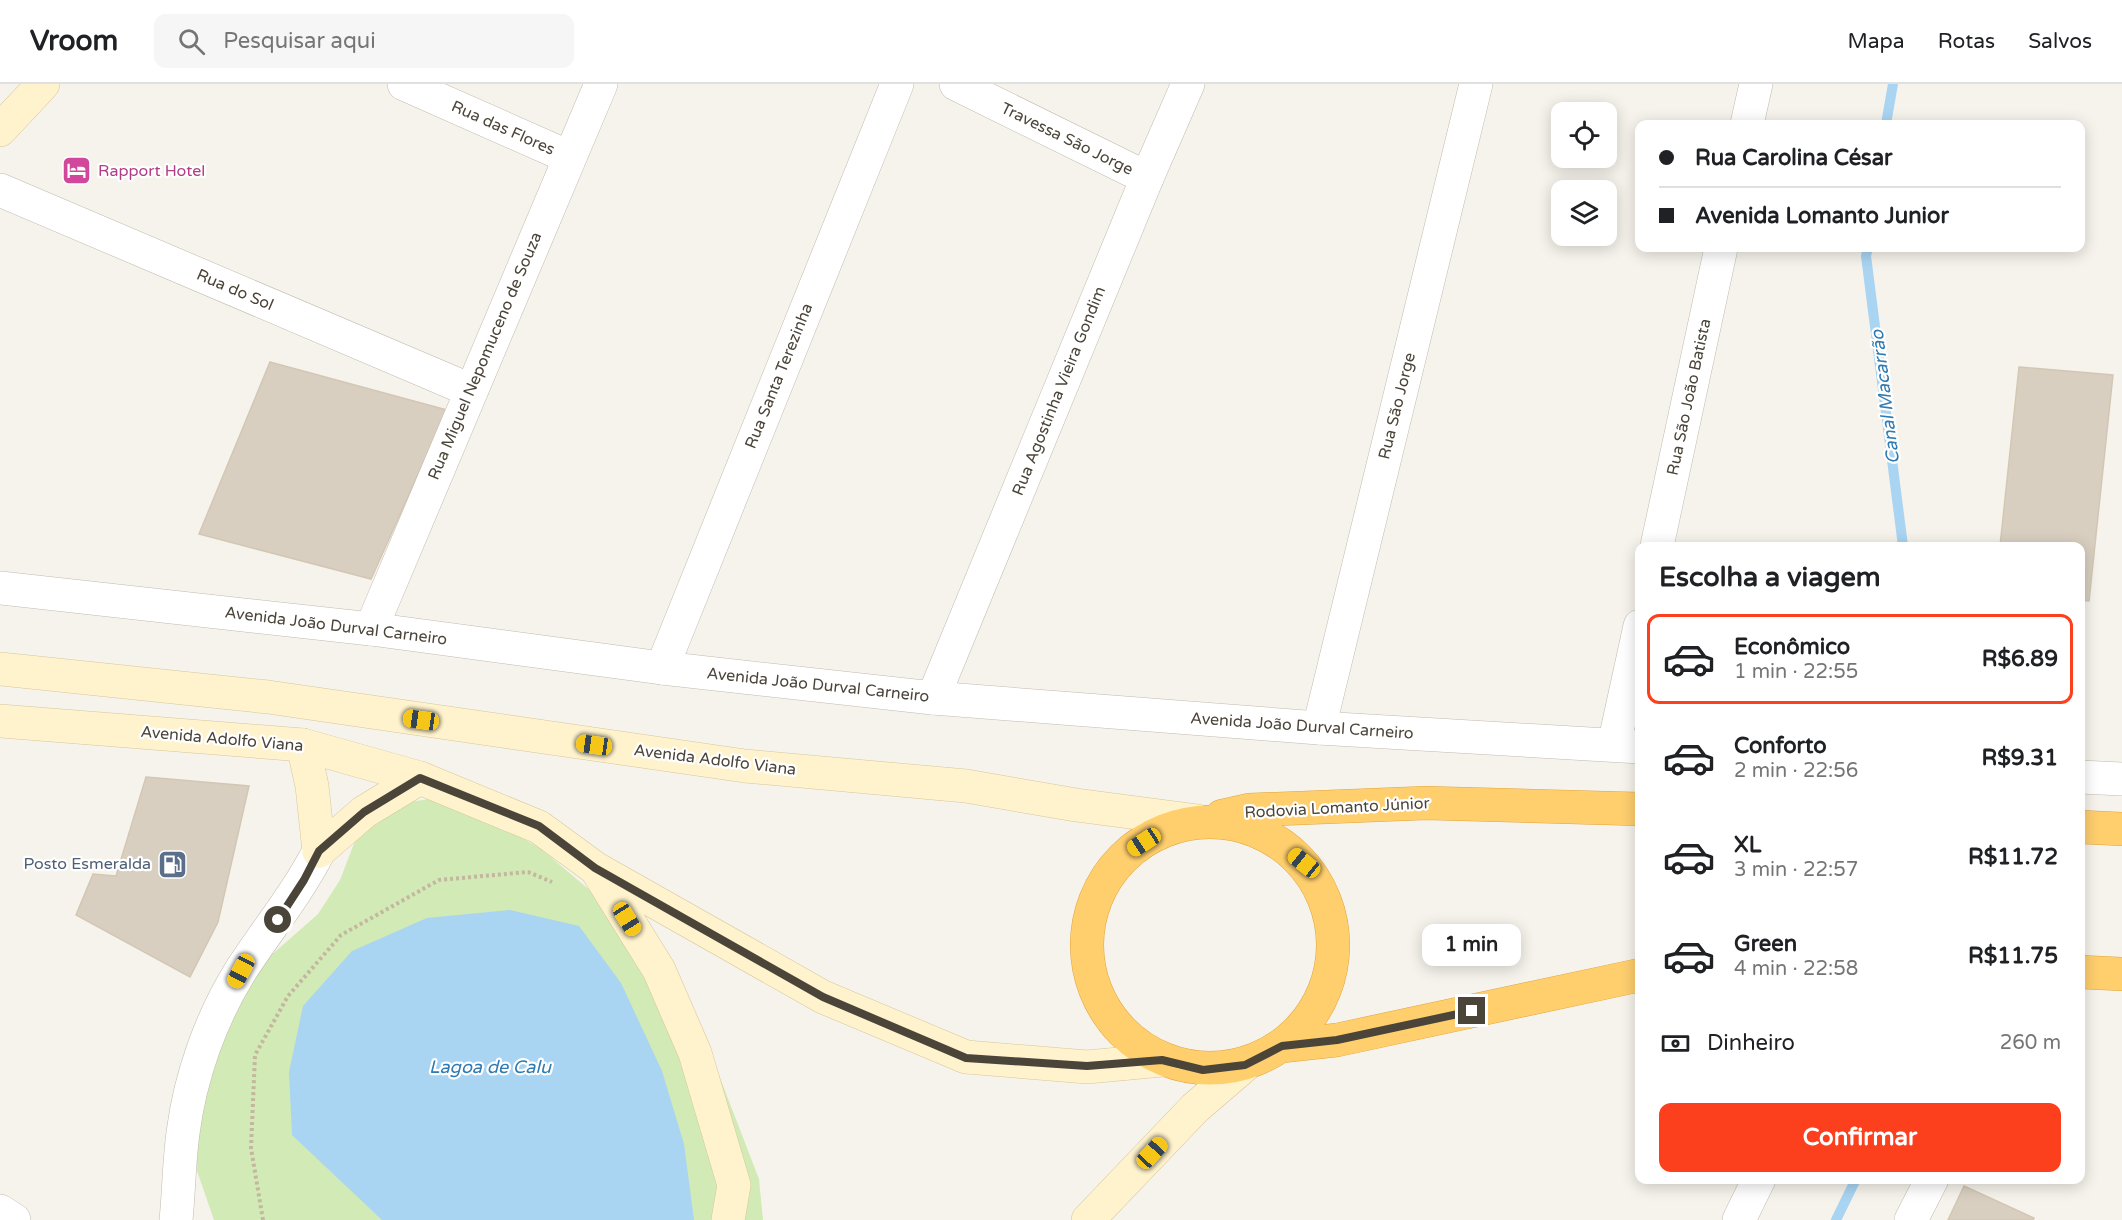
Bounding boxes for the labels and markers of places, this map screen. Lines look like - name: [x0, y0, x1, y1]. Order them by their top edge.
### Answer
- hotel icon: Rapport Hotel: [61, 155, 93, 187]
- place label: Rapport Hotel: [98, 161, 205, 181]
- fuel station icon: Posto Esmeralda: [156, 848, 188, 880]
- place label: Posto Esmeralda: [24, 854, 151, 874]

